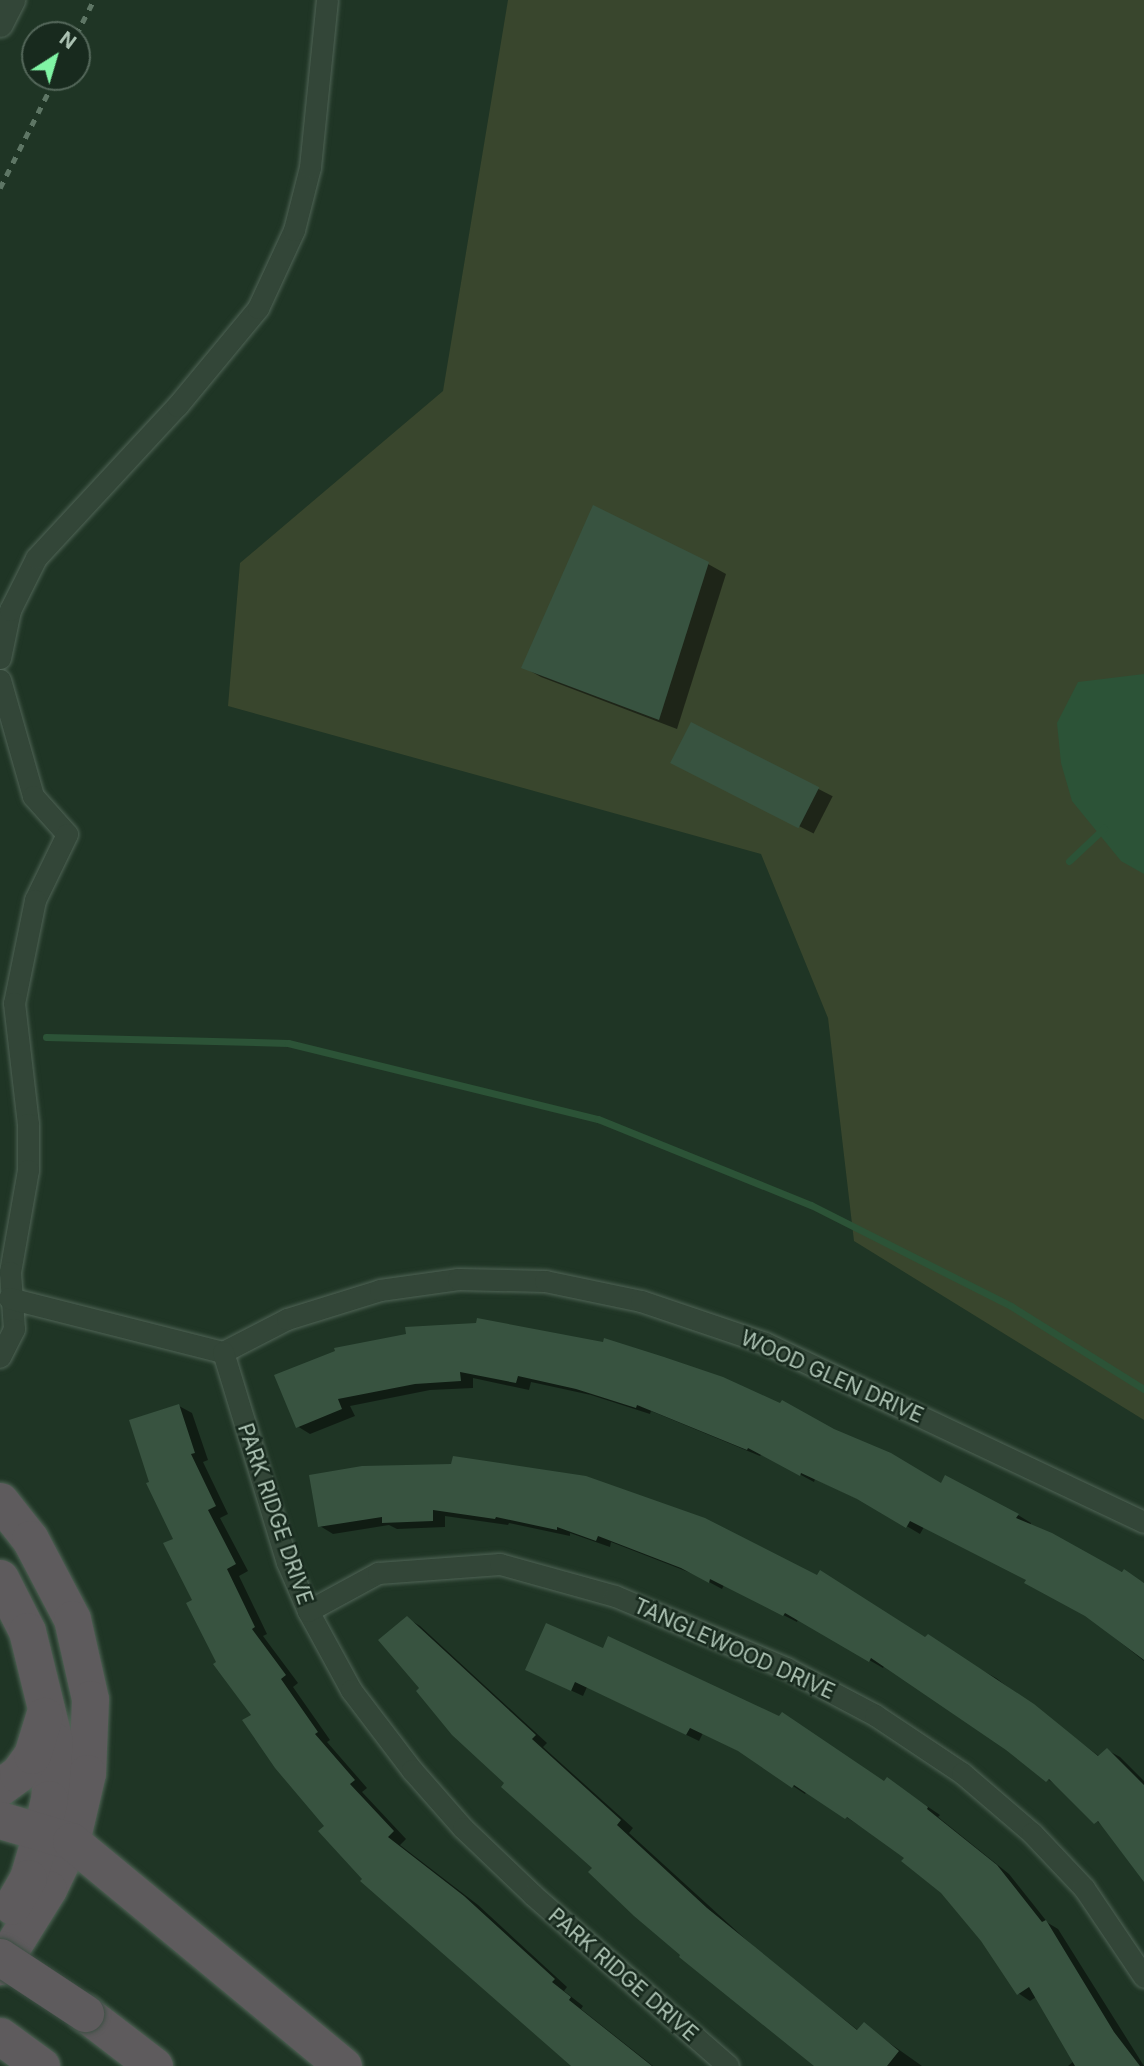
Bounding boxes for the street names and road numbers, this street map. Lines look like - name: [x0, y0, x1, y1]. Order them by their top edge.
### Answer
- street label: WOOD GLEN DRIVE: [737, 1325, 927, 1429]
- street label: PARK RIDGE DRIVE: [232, 1420, 318, 1608]
- street label: TANGLEWOOD DRIVE: [630, 1593, 838, 1705]
- street label: PARK RIDGE DRIVE: [543, 1903, 703, 2047]

